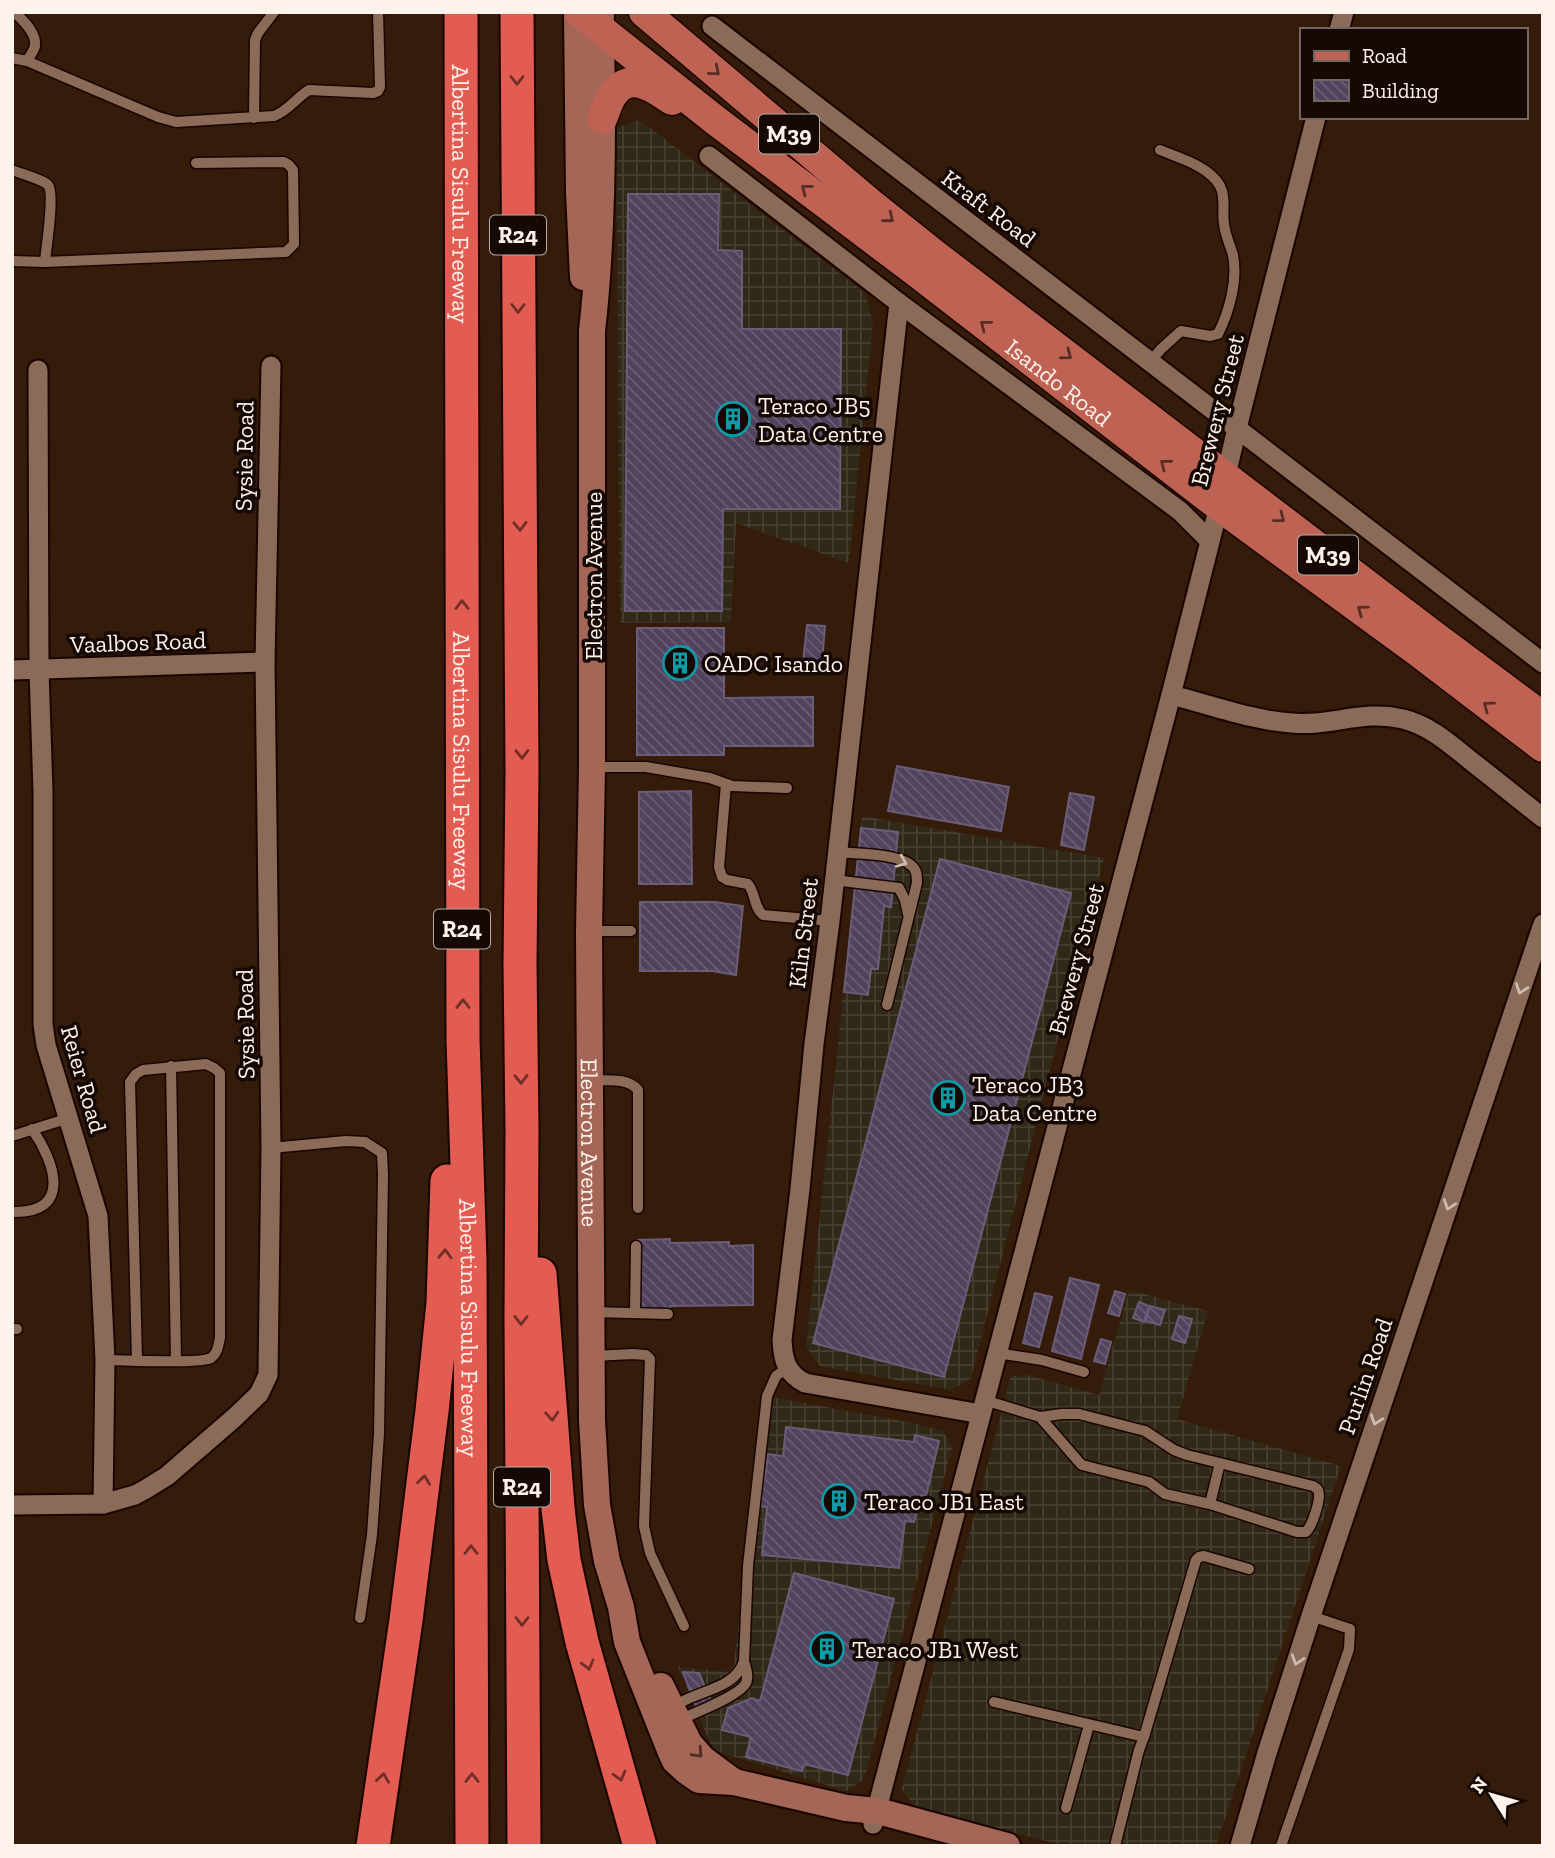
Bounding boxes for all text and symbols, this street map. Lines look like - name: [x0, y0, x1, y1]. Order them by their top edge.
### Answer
- legend: [1300, 28, 1527, 119]
- text: Road: [1362, 43, 1408, 68]
- one-way arrow: [707, 63, 720, 75]
- street label: Albertina Sisulu Freeway: [447, 64, 476, 324]
- one-way arrow: [509, 76, 525, 86]
- text: Building: [1362, 78, 1439, 103]
- road number: M39: [759, 114, 819, 154]
- street label: Kraft Road: [936, 163, 1042, 253]
- one-way arrow: [801, 185, 814, 198]
- one-way arrow: [881, 210, 893, 223]
- road number: R24: [490, 216, 546, 254]
- one-way arrow: [510, 303, 526, 314]
- one-way arrow: [980, 320, 993, 333]
- street label: Brewery Street: [1184, 331, 1250, 489]
- street label: Isando Road: [1000, 332, 1118, 432]
- one-way arrow: [1059, 347, 1072, 360]
- place label: Teraco JB5 Data Centre: [758, 391, 883, 448]
- building icon: Teraco JB5 Data Centre: [714, 400, 752, 438]
- street label: Sysie Road: [229, 401, 259, 511]
- one-way arrow: [1160, 460, 1173, 473]
- street label: Electron Avenue: [579, 492, 608, 660]
- one-way arrow: [1272, 509, 1285, 522]
- one-way arrow: [512, 521, 528, 532]
- road number: M39: [1298, 536, 1358, 575]
- one-way arrow: [454, 599, 470, 610]
- one-way arrow: [1357, 606, 1369, 619]
- street label: Vaalbos Road: [68, 625, 207, 659]
- street label: Albertina Sisulu Freeway: [448, 631, 477, 891]
- building icon: OADC Isando: [661, 644, 699, 682]
- place label: OADC Isando: [704, 649, 843, 678]
- one-way arrow: [1484, 701, 1496, 714]
- one-way arrow: [514, 749, 530, 759]
- one-way arrow: [895, 854, 907, 868]
- street label: Kiln Street: [782, 876, 824, 990]
- street label: Brewery Street: [1042, 880, 1110, 1038]
- road number: R24: [434, 910, 490, 948]
- street label: Sysie Road: [230, 969, 260, 1079]
- one-way arrow: [1515, 982, 1529, 995]
- one-way arrow: [455, 998, 471, 1009]
- street label: Reier Road: [55, 1022, 113, 1136]
- street label: Electron Avenue: [575, 1058, 605, 1227]
- place label: Teraco JB3 Data Centre: [972, 1070, 1097, 1127]
- one-way arrow: [514, 1074, 529, 1085]
- building icon: Teraco JB3 Data Centre: [929, 1079, 967, 1117]
- street label: Albertina Sisulu Freeway: [454, 1198, 485, 1458]
- one-way arrow: [1442, 1198, 1457, 1210]
- one-way arrow: [437, 1248, 452, 1259]
- street label: Purlin Road: [1332, 1314, 1398, 1438]
- one-way arrow: [513, 1315, 529, 1325]
- one-way arrow: [544, 1411, 559, 1422]
- one-way arrow: [1370, 1414, 1384, 1426]
- road number: R24: [494, 1468, 550, 1506]
- one-way arrow: [416, 1474, 431, 1485]
- building icon: Teraco JB1 East: [820, 1482, 858, 1520]
- place label: Teraco JB1 East: [864, 1487, 1024, 1516]
- one-way arrow: [463, 1544, 479, 1555]
- one-way arrow: [514, 1616, 530, 1626]
- building icon: Teraco JB1 West: [808, 1630, 846, 1668]
- place label: Teraco JB1 West: [852, 1635, 1018, 1664]
- one-way arrow: [1291, 1653, 1305, 1665]
- one-way arrow: [580, 1658, 594, 1670]
- one-way arrow: [689, 1745, 702, 1758]
- north arrow: [1457, 1760, 1527, 1830]
- one-way arrow: [611, 1770, 626, 1782]
- one-way arrow: [375, 1772, 390, 1784]
- one-way arrow: [464, 1772, 480, 1782]
- text: N: [1465, 1772, 1492, 1798]

